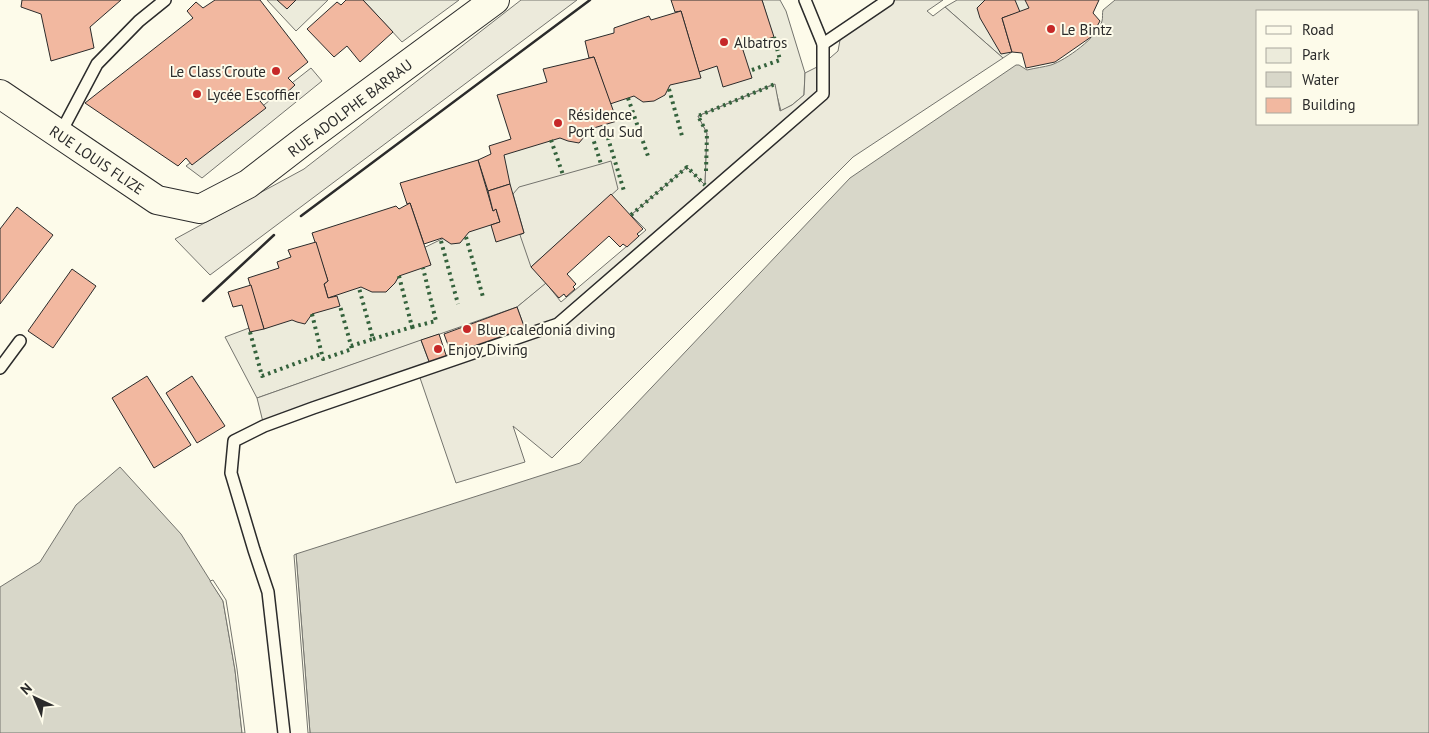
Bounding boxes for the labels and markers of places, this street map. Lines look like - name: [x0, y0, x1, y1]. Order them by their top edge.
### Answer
- place label: Le Bintz: [1061, 20, 1112, 39]
- marker: Le Bintz: [1045, 23, 1057, 35]
- place label: Albatros: [734, 33, 787, 52]
- marker: Albatros: [718, 36, 730, 48]
- place label: Le Class'Croute: [170, 62, 266, 81]
- marker: Le Class'Croute: [270, 65, 282, 77]
- place label: Lycée Escoffier: [207, 85, 300, 104]
- marker: Lycée Escoffier: [191, 88, 203, 100]
- place label: Résidence Port du Sud: [568, 105, 643, 141]
- marker: Résidence Port du Sud: [552, 117, 564, 129]
- place label: Blue caledonia diving: [477, 320, 615, 339]
- marker: Blue caledonia diving: [461, 323, 473, 335]
- place label: Enjoy Diving: [448, 340, 528, 359]
- marker: Enjoy Diving: [432, 343, 444, 355]

